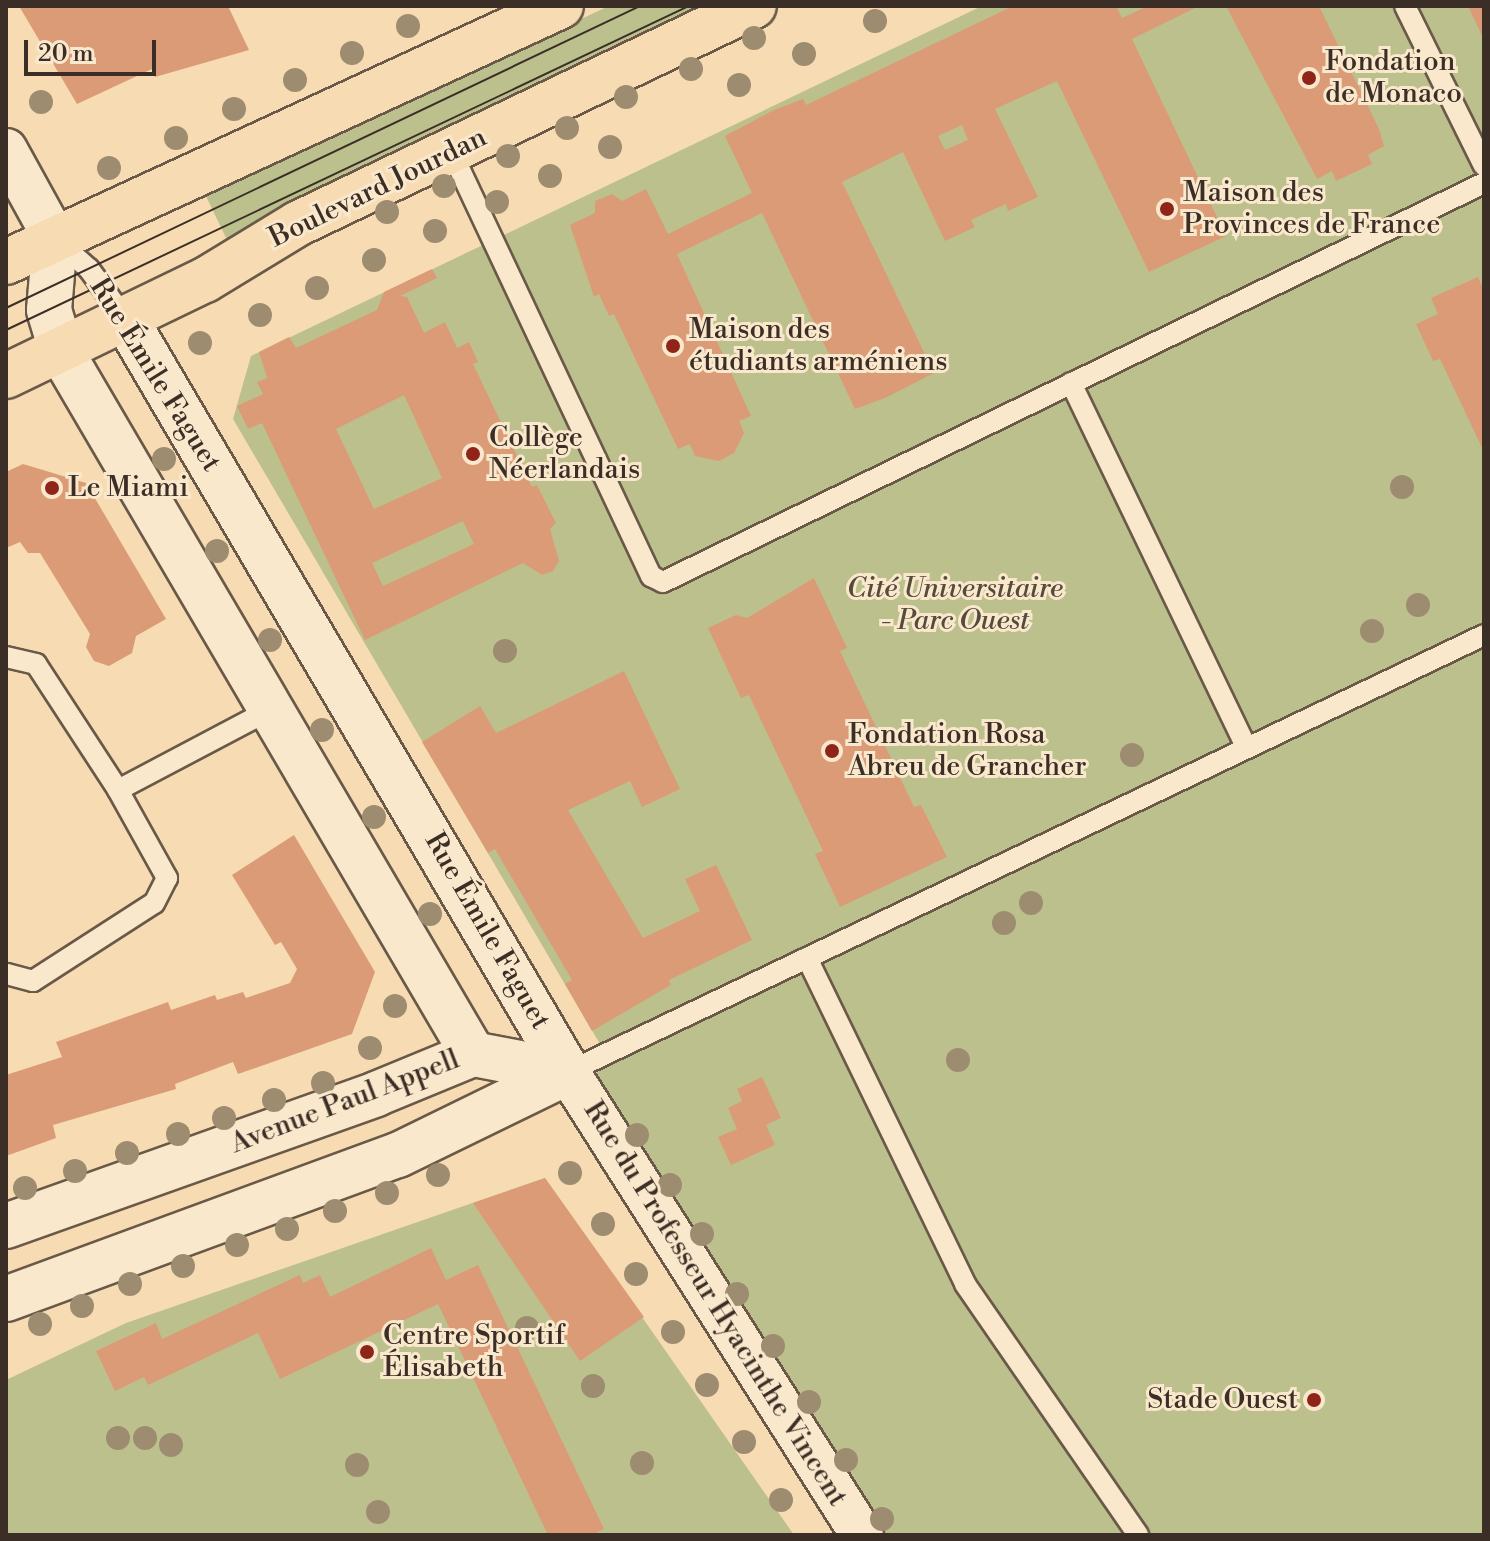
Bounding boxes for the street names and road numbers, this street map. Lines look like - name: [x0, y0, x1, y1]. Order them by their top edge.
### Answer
- street label: Boulevard Jourdan: [264, 121, 492, 255]
- street label: Rue Émile Faguet: [82, 272, 228, 478]
- street label: Rue Émile Faguet: [417, 827, 557, 1035]
- street label: Avenue Paul Appell: [226, 1043, 464, 1161]
- street label: Rue du Professeur Hyacinthe Vincent: [576, 1095, 854, 1513]

